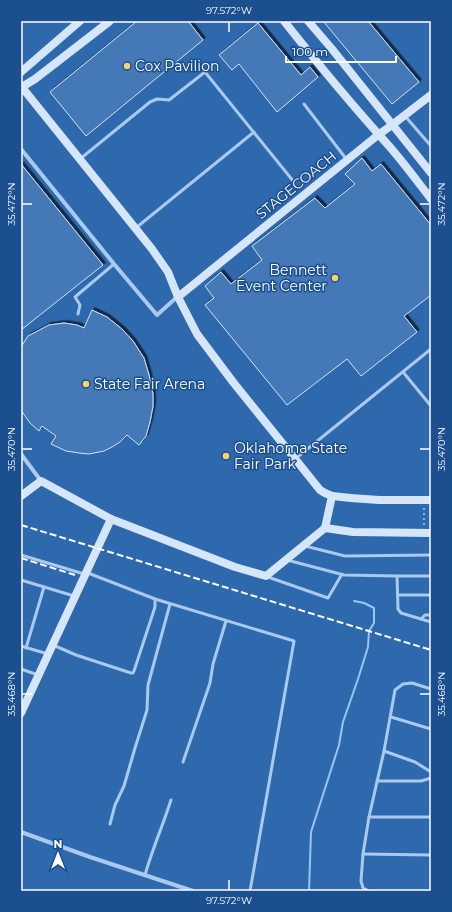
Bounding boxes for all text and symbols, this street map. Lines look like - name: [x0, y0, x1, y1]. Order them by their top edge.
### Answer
- text: 97.572°W: [206, 4, 252, 17]
- scale bar: [286, 38, 396, 64]
- text: 100 m: [292, 44, 328, 59]
- place label: Cox Pavilion: [135, 57, 219, 75]
- marker: Cox Pavilion: [122, 61, 132, 71]
- street label: STAGECOACH: [252, 147, 340, 223]
- text: 35.472°N: [5, 182, 18, 226]
- text: 35.472°N: [435, 182, 448, 226]
- place label: Bennett Event Center: [236, 261, 327, 295]
- marker: Bennett Event Center: [330, 273, 340, 283]
- place label: State Fair Arena: [94, 375, 205, 393]
- marker: State Fair Arena: [81, 379, 91, 389]
- text: 35.470°N: [5, 427, 18, 471]
- text: 35.470°N: [435, 427, 448, 471]
- place label: Oklahoma State Fair Park: [234, 439, 347, 473]
- marker: Oklahoma State Fair Park: [221, 451, 231, 461]
- text: 35.468°N: [5, 672, 18, 716]
- text: 35.468°N: [435, 672, 448, 716]
- north arrow: [38, 834, 78, 874]
- text: N: [54, 837, 62, 851]
- text: 97.572°W: [206, 894, 252, 907]

